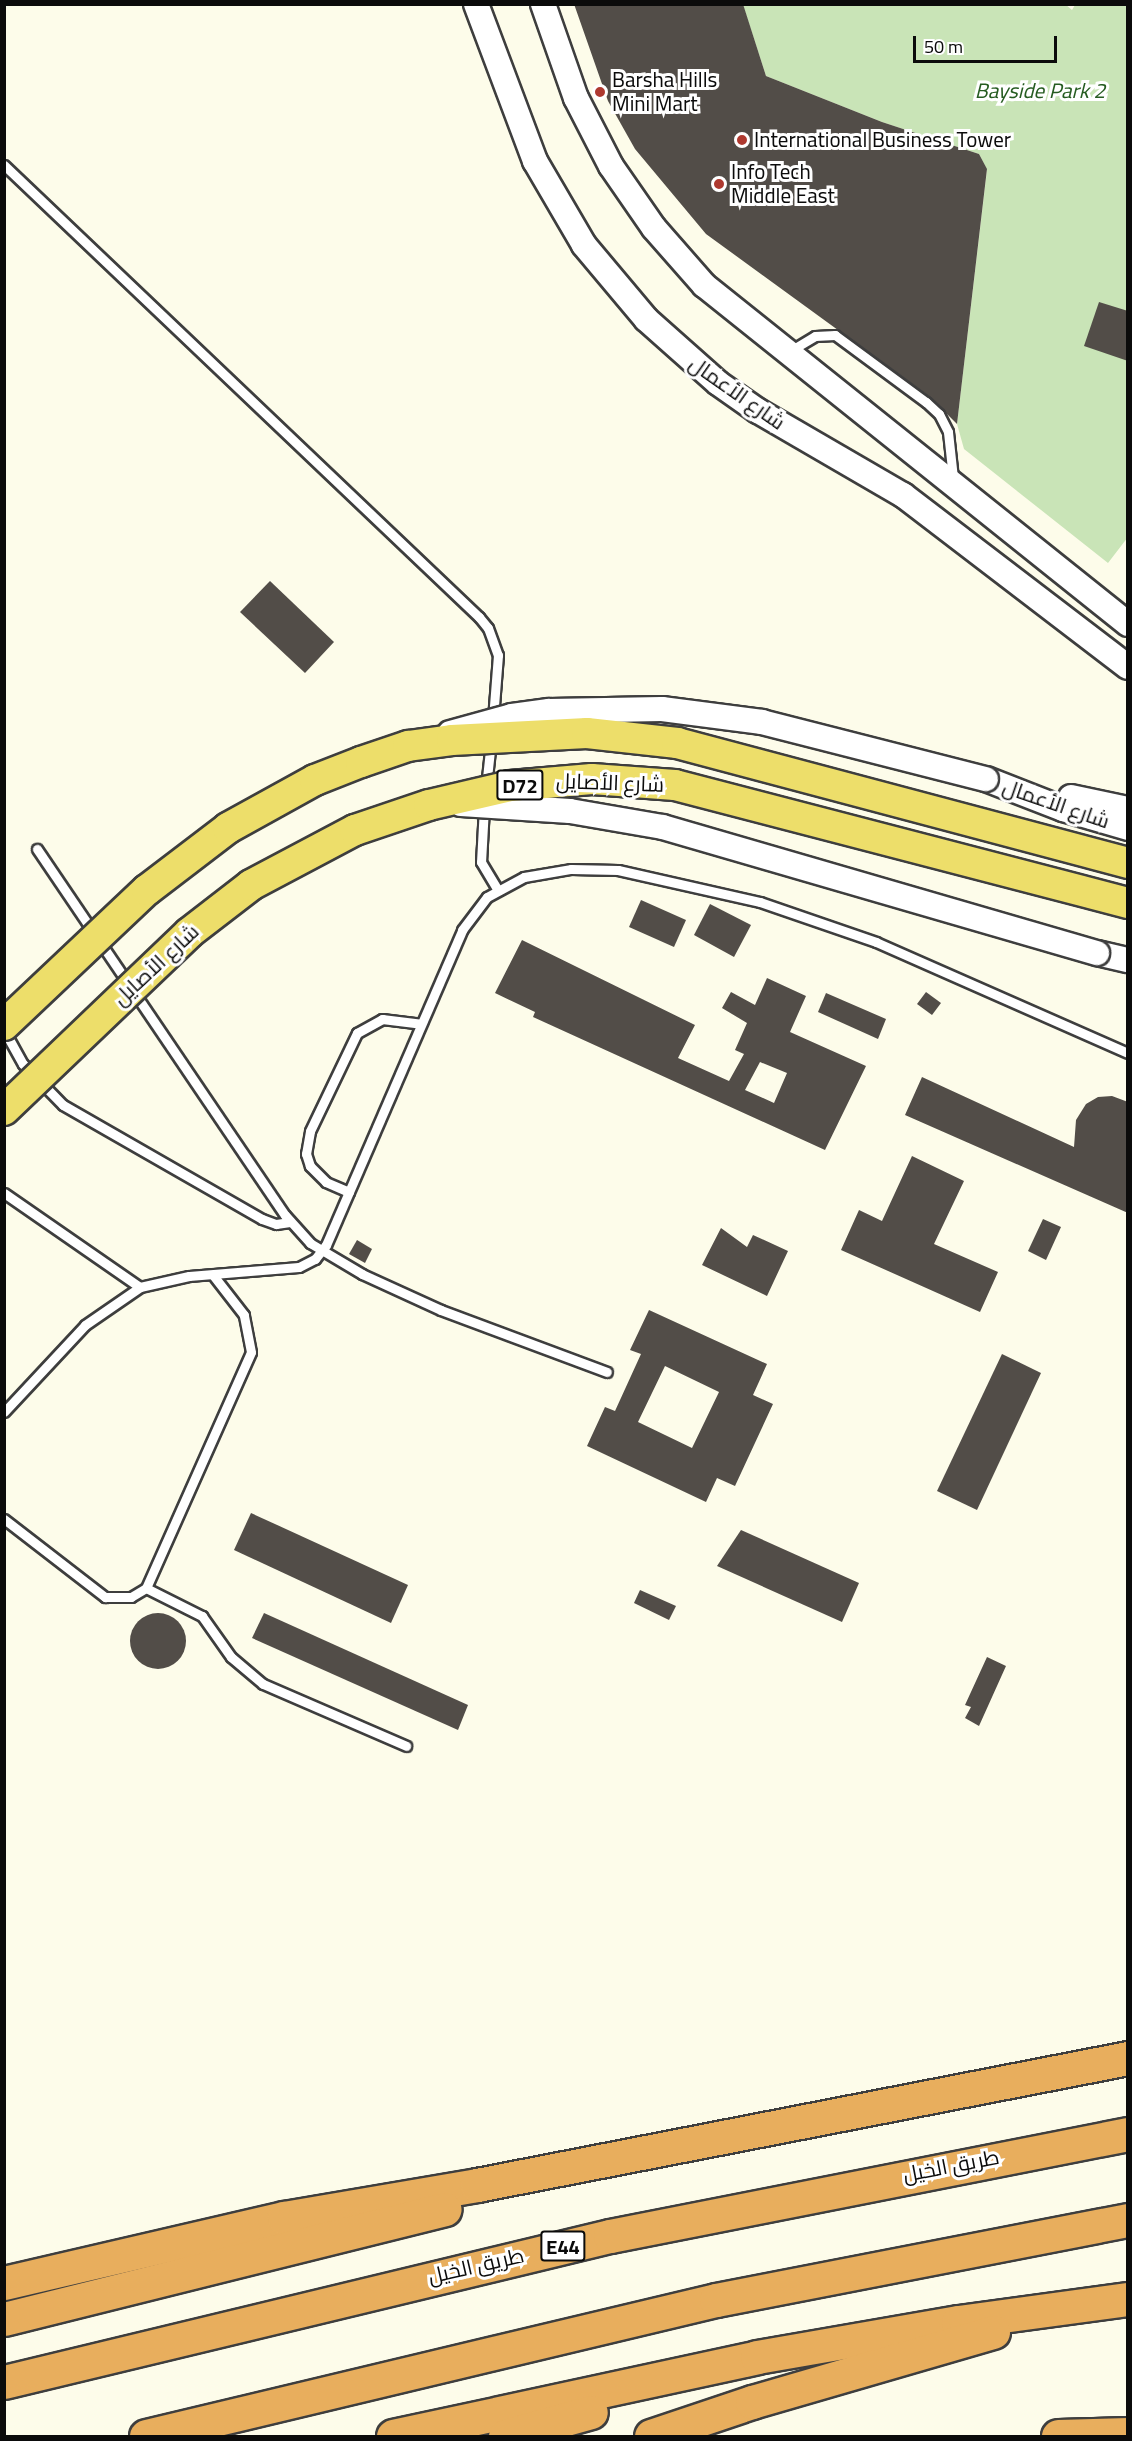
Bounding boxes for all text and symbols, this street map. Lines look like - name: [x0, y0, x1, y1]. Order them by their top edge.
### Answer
- scale bar: [916, 24, 1060, 62]
- text: 50 m: [924, 30, 963, 63]
- place label: Barsha Hills Mini Mart: [612, 67, 717, 117]
- park label: Bayside Park 2: [975, 78, 1105, 104]
- marker: Barsha Hills Mini Mart: [593, 85, 607, 99]
- place label: International Business Tower: [754, 127, 1011, 153]
- marker: International Business Tower: [735, 133, 749, 147]
- place label: Info Tech Middle East: [731, 159, 835, 209]
- marker: Info Tech Middle East: [712, 177, 726, 191]
- street label: شارع الأعمال: [684, 351, 790, 435]
- road number: D72: [496, 768, 544, 802]
- street label: شارع الأصايل: [556, 769, 664, 797]
- street label: شارع الأعمال: [999, 774, 1113, 834]
- street label: شارع الأصايل: [108, 919, 204, 1011]
- street label: طريق الخيل: [901, 2144, 1001, 2188]
- road number: E44: [539, 2229, 587, 2263]
- street label: طريق الخيل: [426, 2243, 526, 2289]

